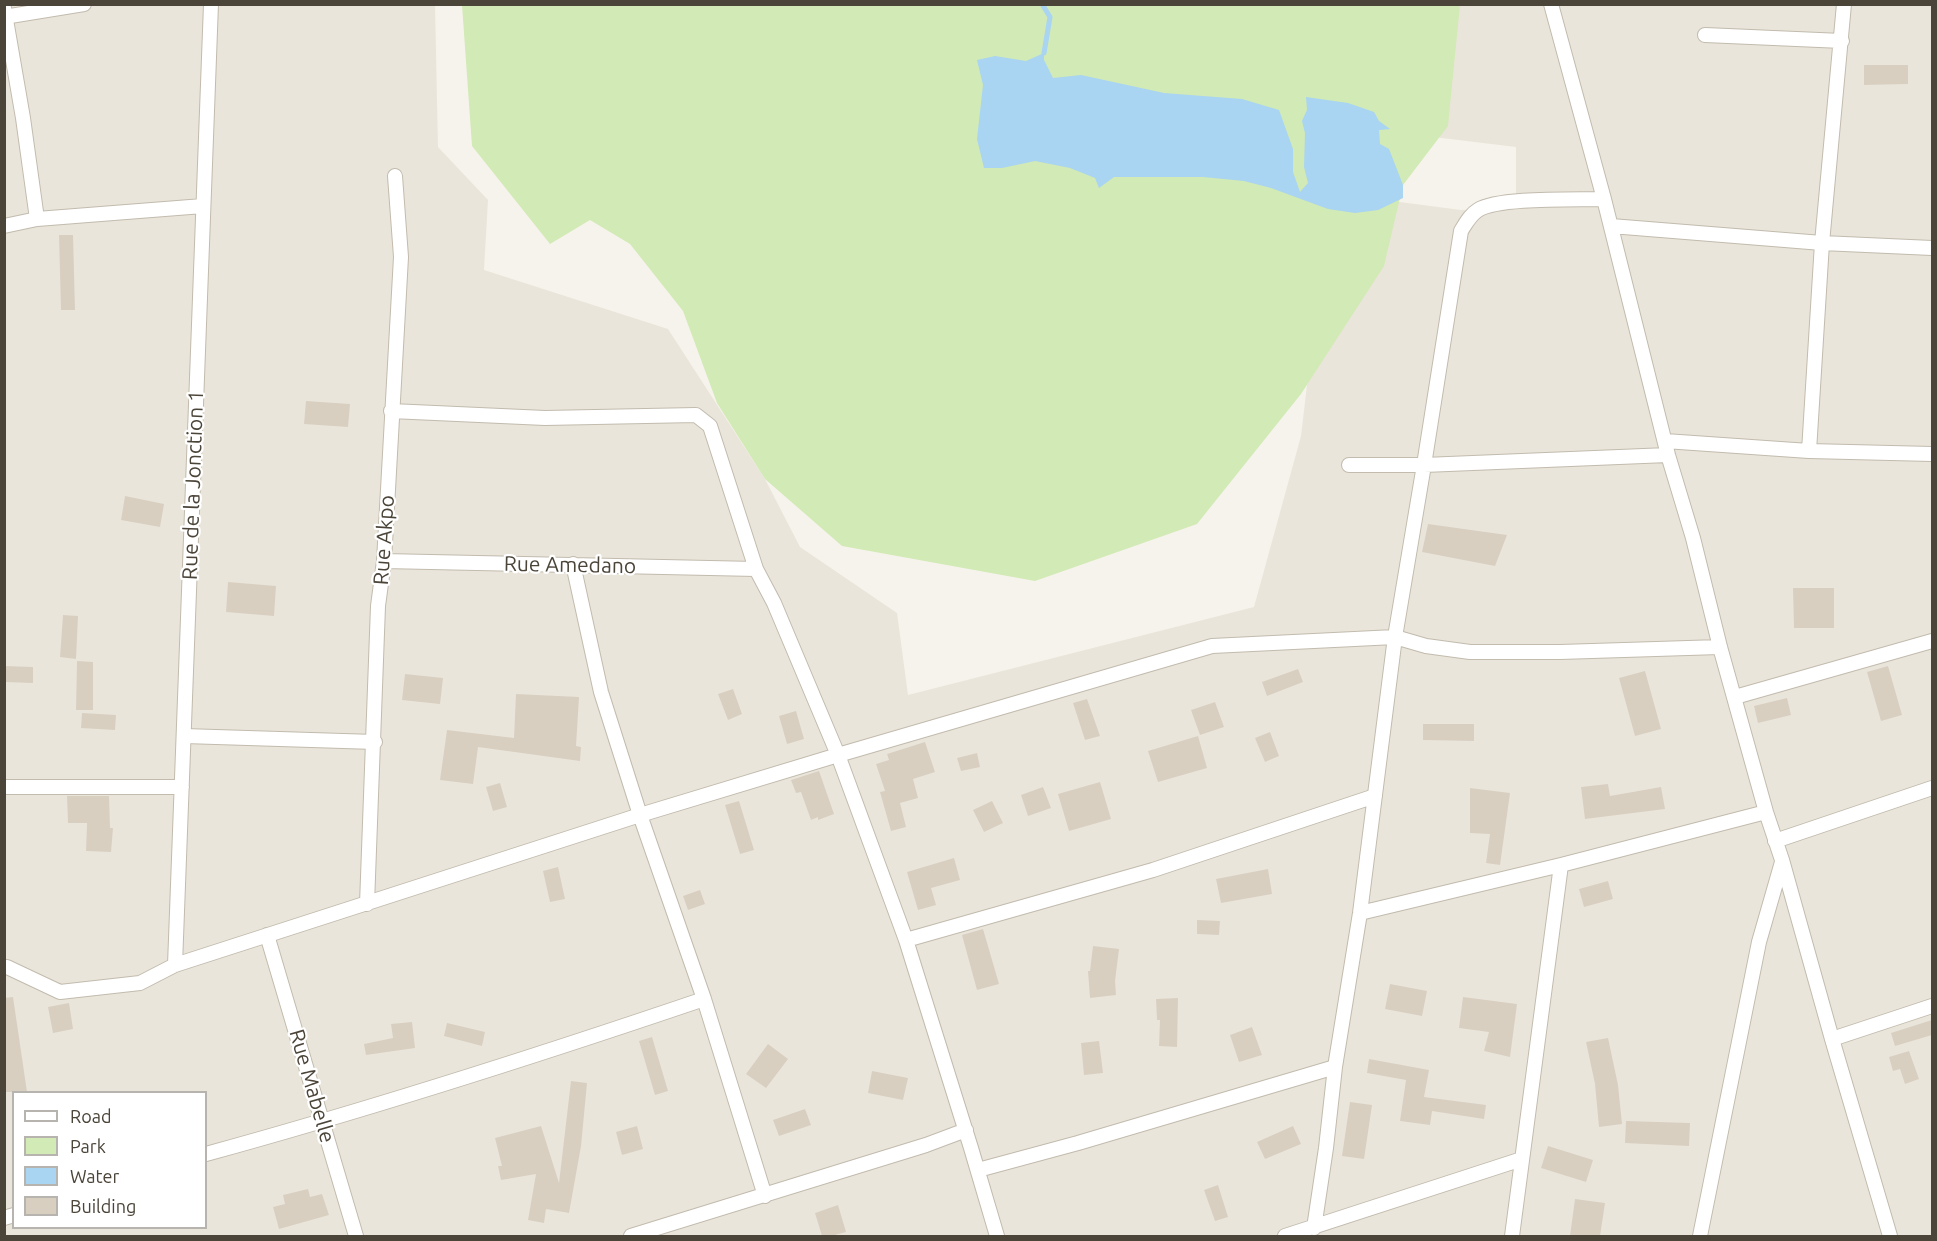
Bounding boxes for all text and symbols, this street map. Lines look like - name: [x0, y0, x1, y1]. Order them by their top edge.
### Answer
- street label: Rue de la Jonction 1: [177, 390, 209, 580]
- street label: Rue Akpo: [368, 494, 400, 586]
- street label: Rue Amedano: [504, 551, 636, 579]
- street label: Rue Mabelle: [284, 1026, 340, 1146]
- legend: [12, 1091, 207, 1229]
- text: Road: [70, 1106, 112, 1126]
- text: Park: [70, 1136, 106, 1156]
- text: Water: [70, 1166, 119, 1186]
- text: Building: [70, 1196, 136, 1216]

